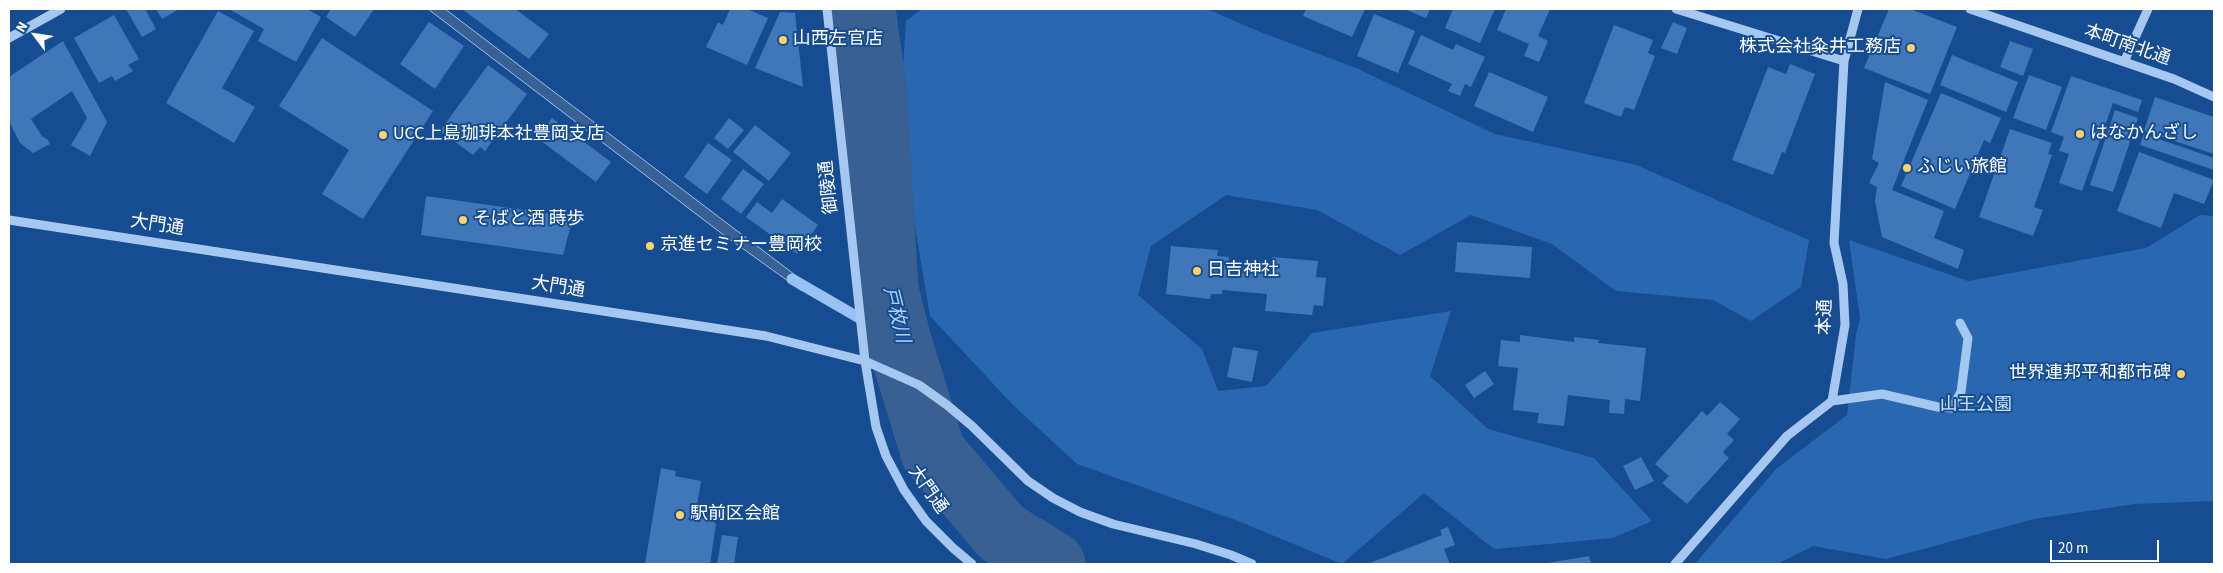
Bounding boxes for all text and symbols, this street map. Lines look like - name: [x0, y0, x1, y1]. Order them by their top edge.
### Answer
- north arrow: [10, 10, 60, 60]
- text: N: [11, 18, 33, 36]
- street label: 本町南北通: [2081, 21, 2173, 71]
- place label: 山西左官店: [793, 29, 883, 51]
- marker: 山西左官店: [777, 34, 789, 46]
- place label: 株式会社粂井工務店: [1739, 37, 1901, 59]
- marker: 株式会社粂井工務店: [1905, 42, 1917, 54]
- place label: はなかんざし: [2090, 123, 2198, 145]
- place label: UCC上島珈琲本社豊岡支店: [393, 124, 605, 146]
- marker: はなかんざし: [2074, 128, 2086, 140]
- marker: UCC上島珈琲本社豊岡支店: [377, 129, 389, 141]
- place label: ふじい旅館: [1917, 157, 2007, 179]
- street label: 御陵通: [816, 159, 844, 215]
- marker: ふじい旅館: [1901, 162, 1913, 174]
- place label: そばと酒 蒔歩: [473, 209, 585, 231]
- street label: 大門通: [129, 211, 185, 241]
- marker: そばと酒 蒔歩: [457, 214, 469, 226]
- place label: 京進セミナー豊岡校: [660, 235, 822, 257]
- marker: 京進セミナー豊岡校: [644, 240, 656, 252]
- place label: 日吉神社: [1207, 260, 1279, 282]
- marker: 日吉神社: [1191, 265, 1203, 277]
- street label: 大門通: [530, 273, 586, 303]
- water label: 戸枚川: [877, 285, 913, 345]
- street label: 本通: [1815, 299, 1837, 335]
- place label: 世界連邦平和都市碑: [2009, 363, 2171, 385]
- marker: 世界連邦平和都市碑: [2175, 368, 2187, 380]
- park label: 山王公園: [1940, 395, 2012, 417]
- street label: 大門通: [903, 462, 951, 518]
- place label: 駅前区会館: [690, 504, 780, 526]
- marker: 駅前区会館: [674, 509, 686, 521]
- scale bar: [2053, 530, 2162, 562]
- text: 20 m: [2058, 538, 2088, 559]

